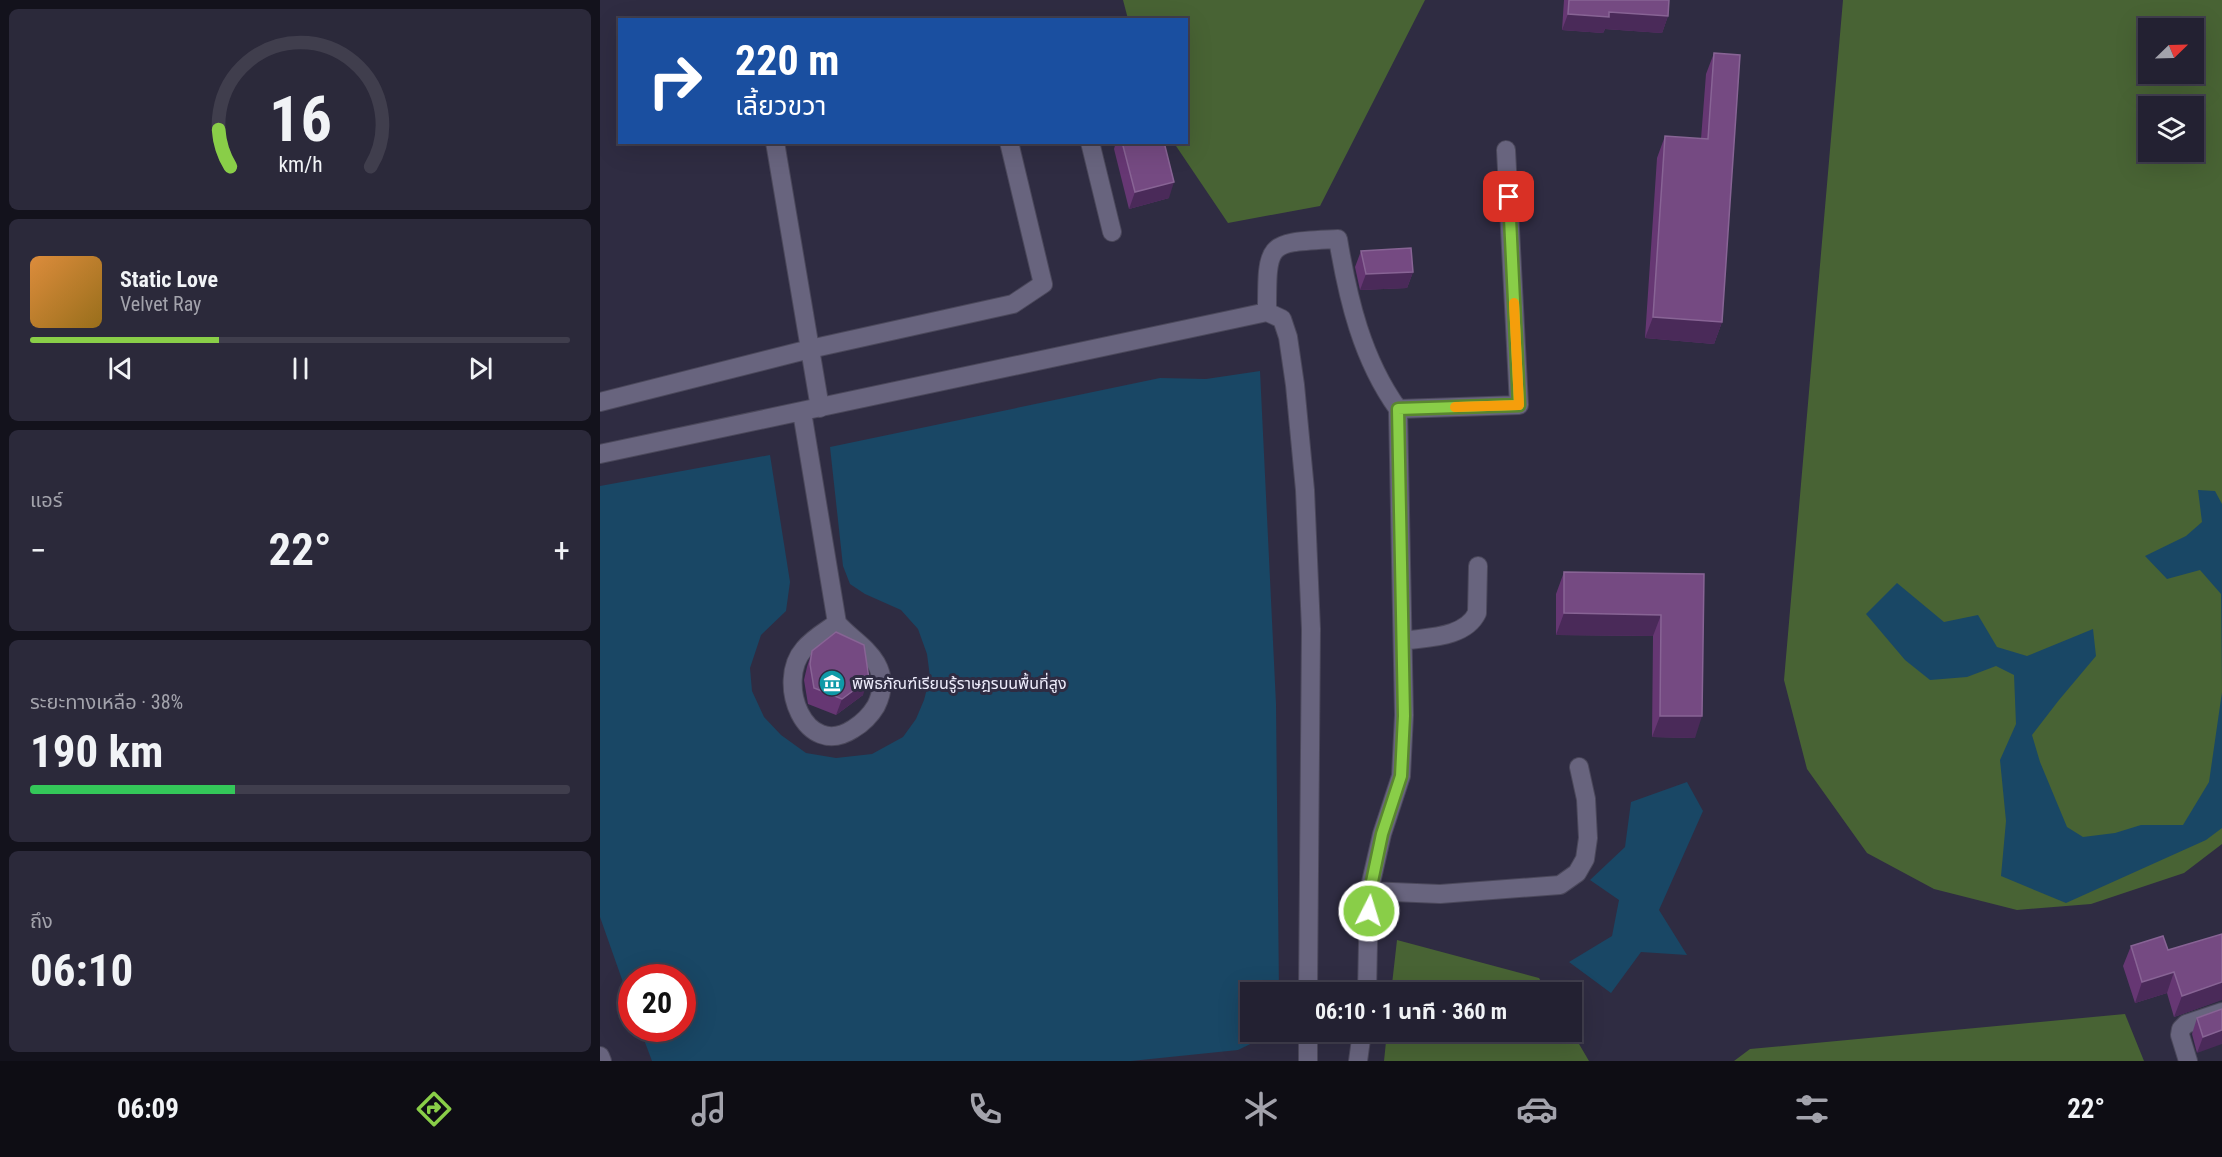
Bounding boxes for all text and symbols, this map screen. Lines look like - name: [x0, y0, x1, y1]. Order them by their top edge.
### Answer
- north arrow: [2138, 18, 2204, 84]
- map controls: [2138, 18, 2204, 162]
- text: 220 m: [735, 36, 840, 85]
- icon: right: [636, 42, 714, 120]
- text: 16: [268, 83, 332, 156]
- text: เลี้ยวขวา: [735, 90, 826, 122]
- button: layers: [2138, 96, 2204, 162]
- text: km/h: [278, 152, 322, 177]
- pin: [1483, 171, 1534, 222]
- icon: arrive: [1492, 180, 1525, 213]
- text: Static Love: [120, 267, 218, 292]
- text: Velvet Ray: [120, 292, 201, 316]
- icon: previous: [104, 352, 137, 385]
- icon: pause: [284, 352, 317, 385]
- icon: next: [464, 352, 497, 385]
- text: แอร์: [30, 488, 62, 512]
- text: 22°: [269, 523, 332, 576]
- text: −: [30, 531, 47, 570]
- text: +: [554, 531, 570, 570]
- museum icon: พิพิธภัณฑ์เรียนรู้ราษฎรบนพื้นที่สูง: [817, 668, 847, 698]
- place label: พิพิธภัณฑ์เรียนรู้ราษฎรบนพื้นที่สูง: [852, 672, 1067, 693]
- text: ระยะทางเหลือ · 38%: [30, 690, 183, 714]
- text: 190 km: [30, 725, 163, 778]
- position arrow: [1337, 879, 1401, 943]
- text: ถึง: [30, 909, 53, 933]
- text: 06:10: [30, 944, 133, 997]
- speed limit sign: 20: [618, 964, 696, 1042]
- text: 06:10 · 1 นาที · 360 m: [1315, 999, 1507, 1024]
- icon: directions: [413, 1088, 455, 1130]
- icon: music: [688, 1088, 730, 1130]
- icon: phone: [964, 1088, 1006, 1130]
- icon: climate: [1240, 1088, 1282, 1130]
- icon: car: [1516, 1088, 1558, 1130]
- icon: filters: [1791, 1088, 1833, 1130]
- text: 06:09: [117, 1093, 179, 1125]
- text: 22°: [2067, 1093, 2105, 1125]

